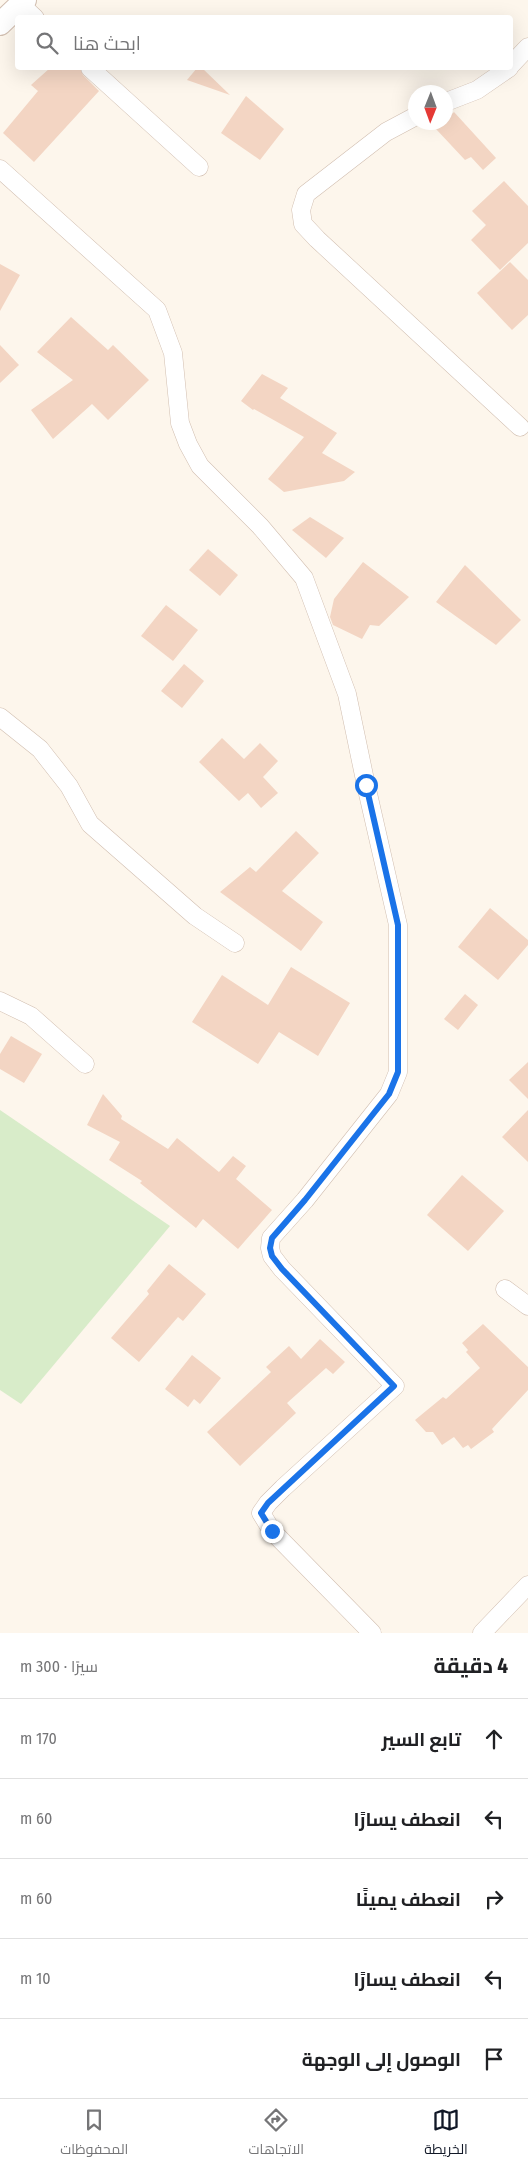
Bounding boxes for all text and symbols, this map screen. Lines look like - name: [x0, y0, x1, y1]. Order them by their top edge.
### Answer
- search box: [15, 15, 513, 70]
- icon: search: [33, 29, 61, 57]
- text: ابحث هنا: [73, 32, 141, 55]
- north arrow: [408, 85, 453, 130]
- route start: [355, 774, 378, 797]
- route end: [261, 1520, 284, 1543]
- text: 4 دقيقة: [433, 1653, 508, 1679]
- text: سيرًا · 300 m: [20, 1657, 98, 1676]
- icon: ahead: [480, 1725, 508, 1753]
- text: تابع السير: [382, 1728, 461, 1751]
- text: 170 m: [20, 1729, 57, 1748]
- icon: left: [480, 1805, 508, 1833]
- text: انعطف يسارًا: [353, 1808, 461, 1831]
- text: 60 m: [20, 1809, 52, 1828]
- icon: right: [480, 1885, 508, 1913]
- text: انعطف يمينًا: [356, 1888, 461, 1911]
- text: 60 m: [20, 1889, 52, 1908]
- icon: left: [480, 1965, 508, 1993]
- text: انعطف يسارًا: [353, 1968, 461, 1991]
- text: 10 m: [20, 1969, 51, 1988]
- icon: arrive: [480, 2045, 508, 2073]
- text: الوصول إلى الوجهة: [302, 2048, 461, 2071]
- tab: المحفوظات: [60, 2106, 128, 2162]
- tab: الاتجاهات: [249, 2106, 304, 2162]
- tab: الخريطة: [424, 2106, 468, 2162]

